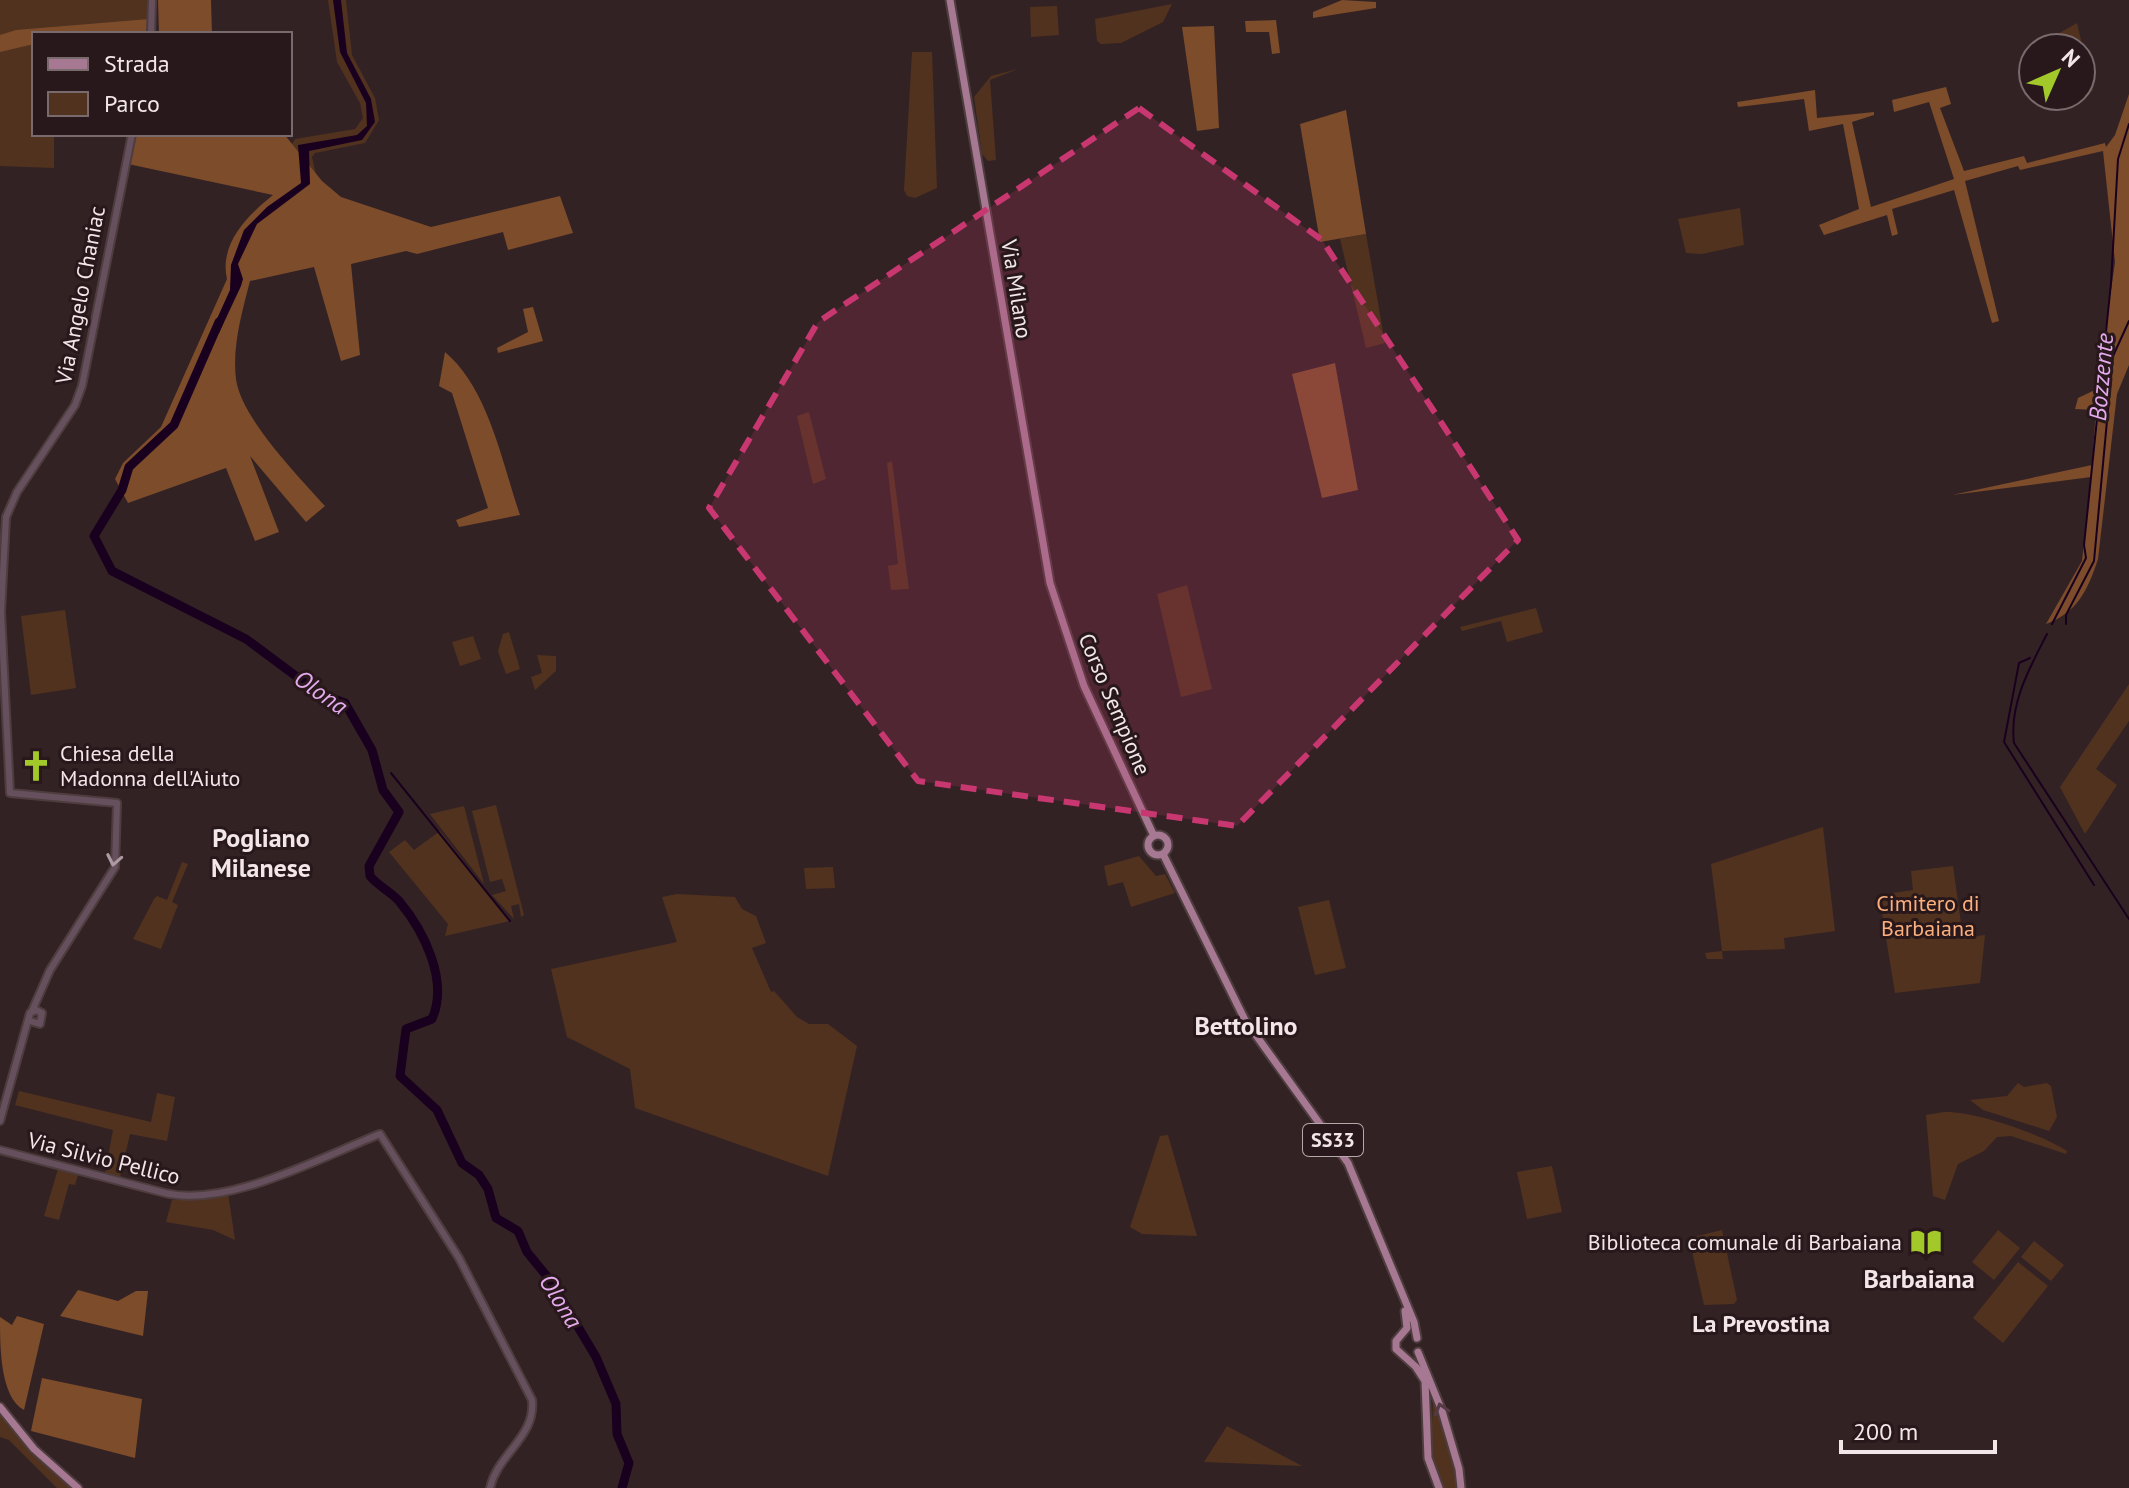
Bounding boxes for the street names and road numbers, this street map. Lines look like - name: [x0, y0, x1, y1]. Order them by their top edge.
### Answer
- street label: Via Angelo Chaniac: [49, 204, 111, 387]
- street label: Via Milano: [995, 237, 1039, 340]
- street label: Corso Sempione: [1073, 629, 1157, 779]
- road number: SS33: [1303, 1124, 1363, 1156]
- street label: Via Silvio Pellico: [24, 1125, 183, 1190]

